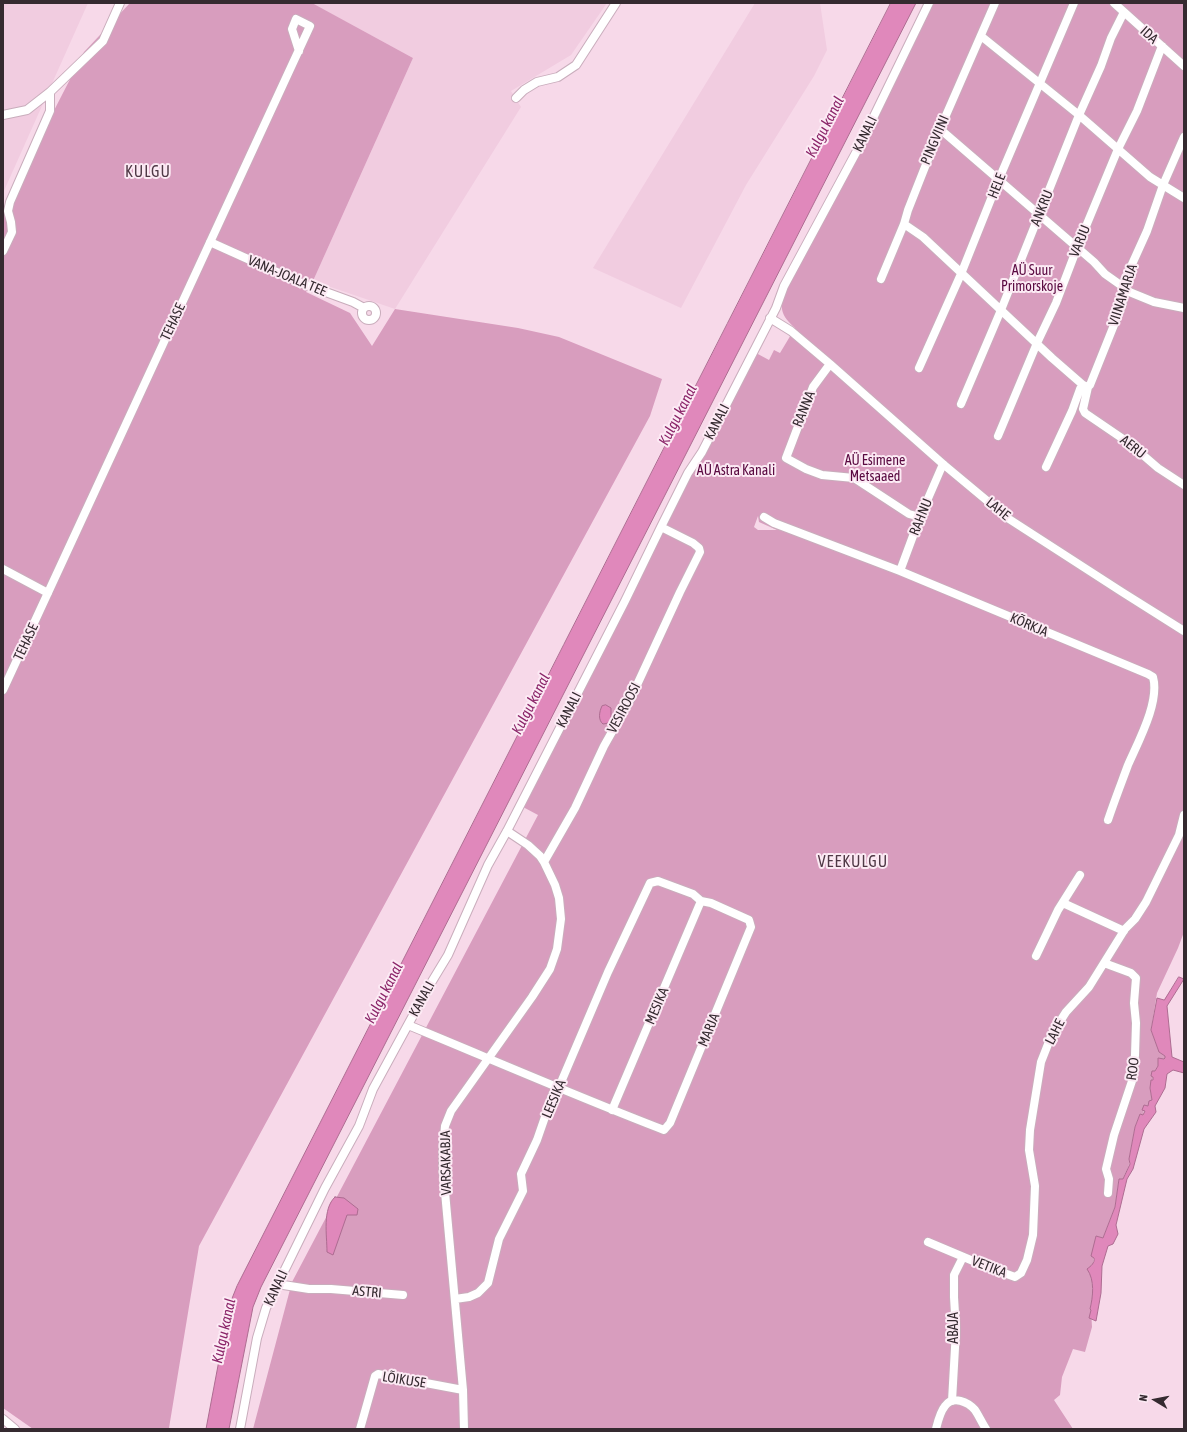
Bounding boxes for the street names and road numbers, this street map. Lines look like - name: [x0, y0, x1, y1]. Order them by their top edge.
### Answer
- street label: IDA: [1137, 23, 1161, 47]
- street label: KANALI: [849, 113, 881, 155]
- street label: PINGVIINI: [917, 113, 953, 167]
- street label: HELE: [984, 171, 1010, 201]
- street label: ANKRU: [1027, 188, 1057, 228]
- street label: VARJU: [1066, 222, 1094, 260]
- street label: VANA-JOALA TEE: [245, 252, 329, 300]
- street label: VIINAMARJA: [1105, 262, 1141, 328]
- street label: TEHASE: [157, 301, 189, 343]
- street label: RANNA: [789, 389, 819, 429]
- street label: KANALI: [701, 401, 733, 443]
- street label: AERU: [1117, 432, 1149, 462]
- street label: LAHE: [982, 494, 1014, 524]
- street label: RAHNU: [906, 496, 936, 538]
- street label: KÕRKJA: [1007, 609, 1051, 641]
- street label: TEHASE: [10, 621, 42, 663]
- street label: VESIROOSI: [604, 680, 644, 736]
- street label: KANALI: [553, 689, 585, 731]
- street label: KANALI: [405, 978, 439, 1020]
- street label: MESIKA: [642, 985, 672, 1027]
- street label: MARJA: [695, 1011, 723, 1049]
- street label: LAHE: [1042, 1016, 1068, 1048]
- street label: ROO: [1123, 1056, 1143, 1082]
- street label: LEESIKA: [538, 1077, 570, 1121]
- street label: VARSAKABJA: [437, 1130, 455, 1196]
- street label: VETIKA: [969, 1253, 1009, 1281]
- street label: KANALI: [260, 1267, 292, 1309]
- street label: ASTRI: [352, 1282, 382, 1302]
- street label: ABAJA: [946, 1312, 962, 1344]
- street label: LÕIKUSE: [381, 1368, 427, 1392]

